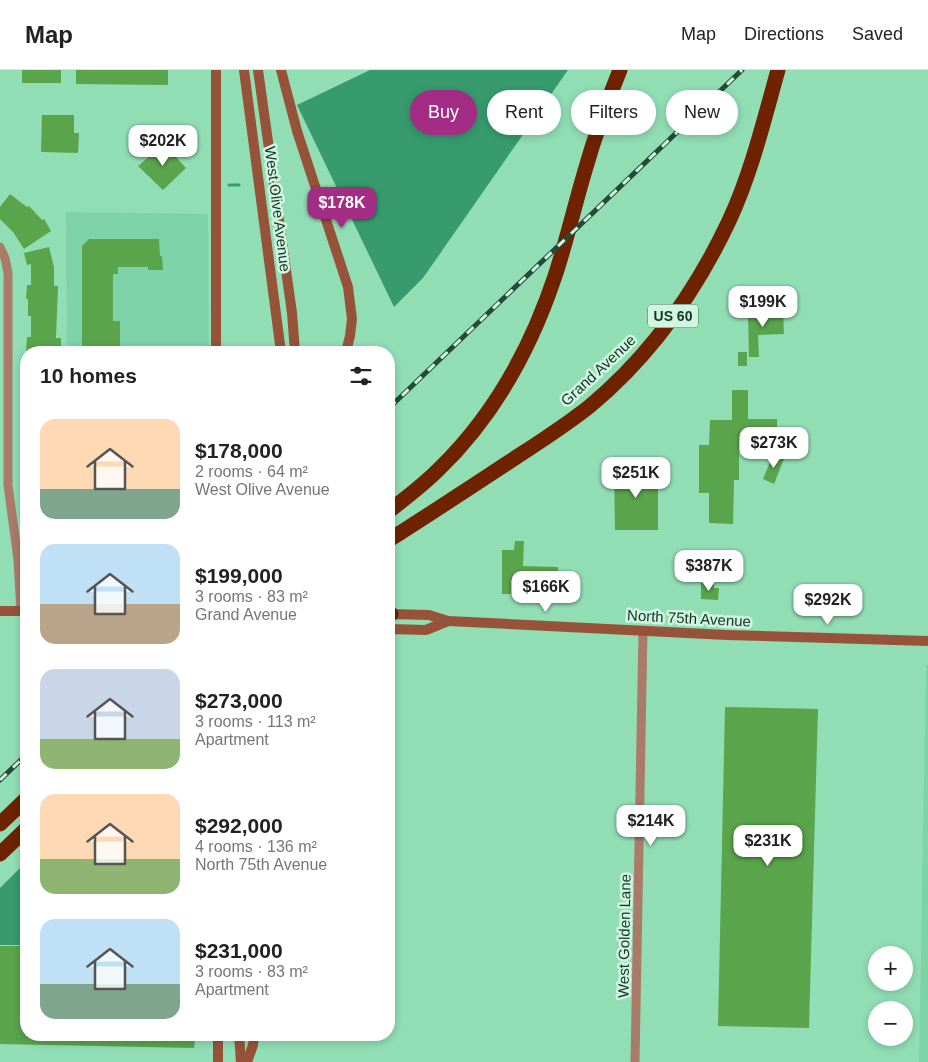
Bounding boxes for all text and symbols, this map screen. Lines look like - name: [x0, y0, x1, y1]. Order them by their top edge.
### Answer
- text: Map: [25, 21, 73, 48]
- text: Map: [681, 24, 716, 44]
- text: Directions: [744, 24, 824, 44]
- text: Saved: [852, 24, 903, 44]
- chip: Buy: [410, 90, 477, 135]
- chip: Rent: [487, 90, 561, 135]
- chip: Filters: [571, 90, 656, 135]
- chip: New: [666, 90, 738, 135]
- pin: $202K: [128, 124, 198, 167]
- text: $202K: [139, 132, 187, 149]
- street label: West Olive Avenue: [262, 145, 294, 273]
- pin: $178K: [307, 186, 377, 229]
- text: $178K: [318, 194, 366, 211]
- pin: $199K: [728, 286, 798, 328]
- text: $199K: [739, 293, 787, 310]
- road number: US 60: [648, 305, 698, 328]
- street label: Grand Avenue: [557, 331, 639, 409]
- icon: filters: [347, 362, 375, 390]
- text: 10 homes: [40, 364, 137, 387]
- pin: $273K: [739, 426, 809, 469]
- text: $273K: [750, 434, 798, 451]
- icon: home: [80, 439, 140, 499]
- text: $178,000: [195, 439, 283, 462]
- pin: $251K: [601, 456, 671, 499]
- text: 2 rooms · 64 m²: [195, 463, 308, 480]
- text: $251K: [612, 464, 660, 481]
- text: West Olive Avenue: [195, 481, 330, 498]
- pin: $387K: [674, 550, 744, 592]
- text: $387K: [685, 557, 733, 574]
- icon: home: [80, 564, 140, 624]
- text: $199,000: [195, 564, 283, 587]
- pin: $166K: [511, 570, 581, 613]
- text: $166K: [522, 578, 570, 595]
- pin: $292K: [793, 584, 863, 626]
- text: 3 rooms · 83 m²: [195, 588, 308, 605]
- text: $292K: [804, 591, 852, 608]
- text: Grand Avenue: [195, 606, 297, 623]
- street label: North 75th Avenue: [627, 606, 751, 630]
- icon: home: [80, 689, 140, 749]
- text: $273,000: [195, 689, 283, 712]
- text: 3 rooms · 113 m²: [195, 713, 316, 730]
- text: Apartment: [195, 731, 269, 748]
- pin: $214K: [616, 804, 686, 847]
- text: $214K: [627, 812, 675, 829]
- icon: home: [80, 814, 140, 874]
- text: $292,000: [195, 814, 283, 837]
- pin: $231K: [733, 824, 803, 867]
- text: $231K: [744, 832, 792, 849]
- text: 4 rooms · 136 m²: [195, 838, 317, 855]
- text: North 75th Avenue: [195, 856, 327, 873]
- street label: West Golden Lane: [614, 874, 634, 998]
- icon: home: [80, 939, 140, 999]
- text: $231,000: [195, 939, 283, 962]
- map controls: [868, 946, 913, 1046]
- button: +: [868, 946, 913, 991]
- text: 3 rooms · 83 m²: [195, 963, 308, 980]
- text: Apartment: [195, 981, 269, 998]
- button: −: [868, 1001, 913, 1046]

